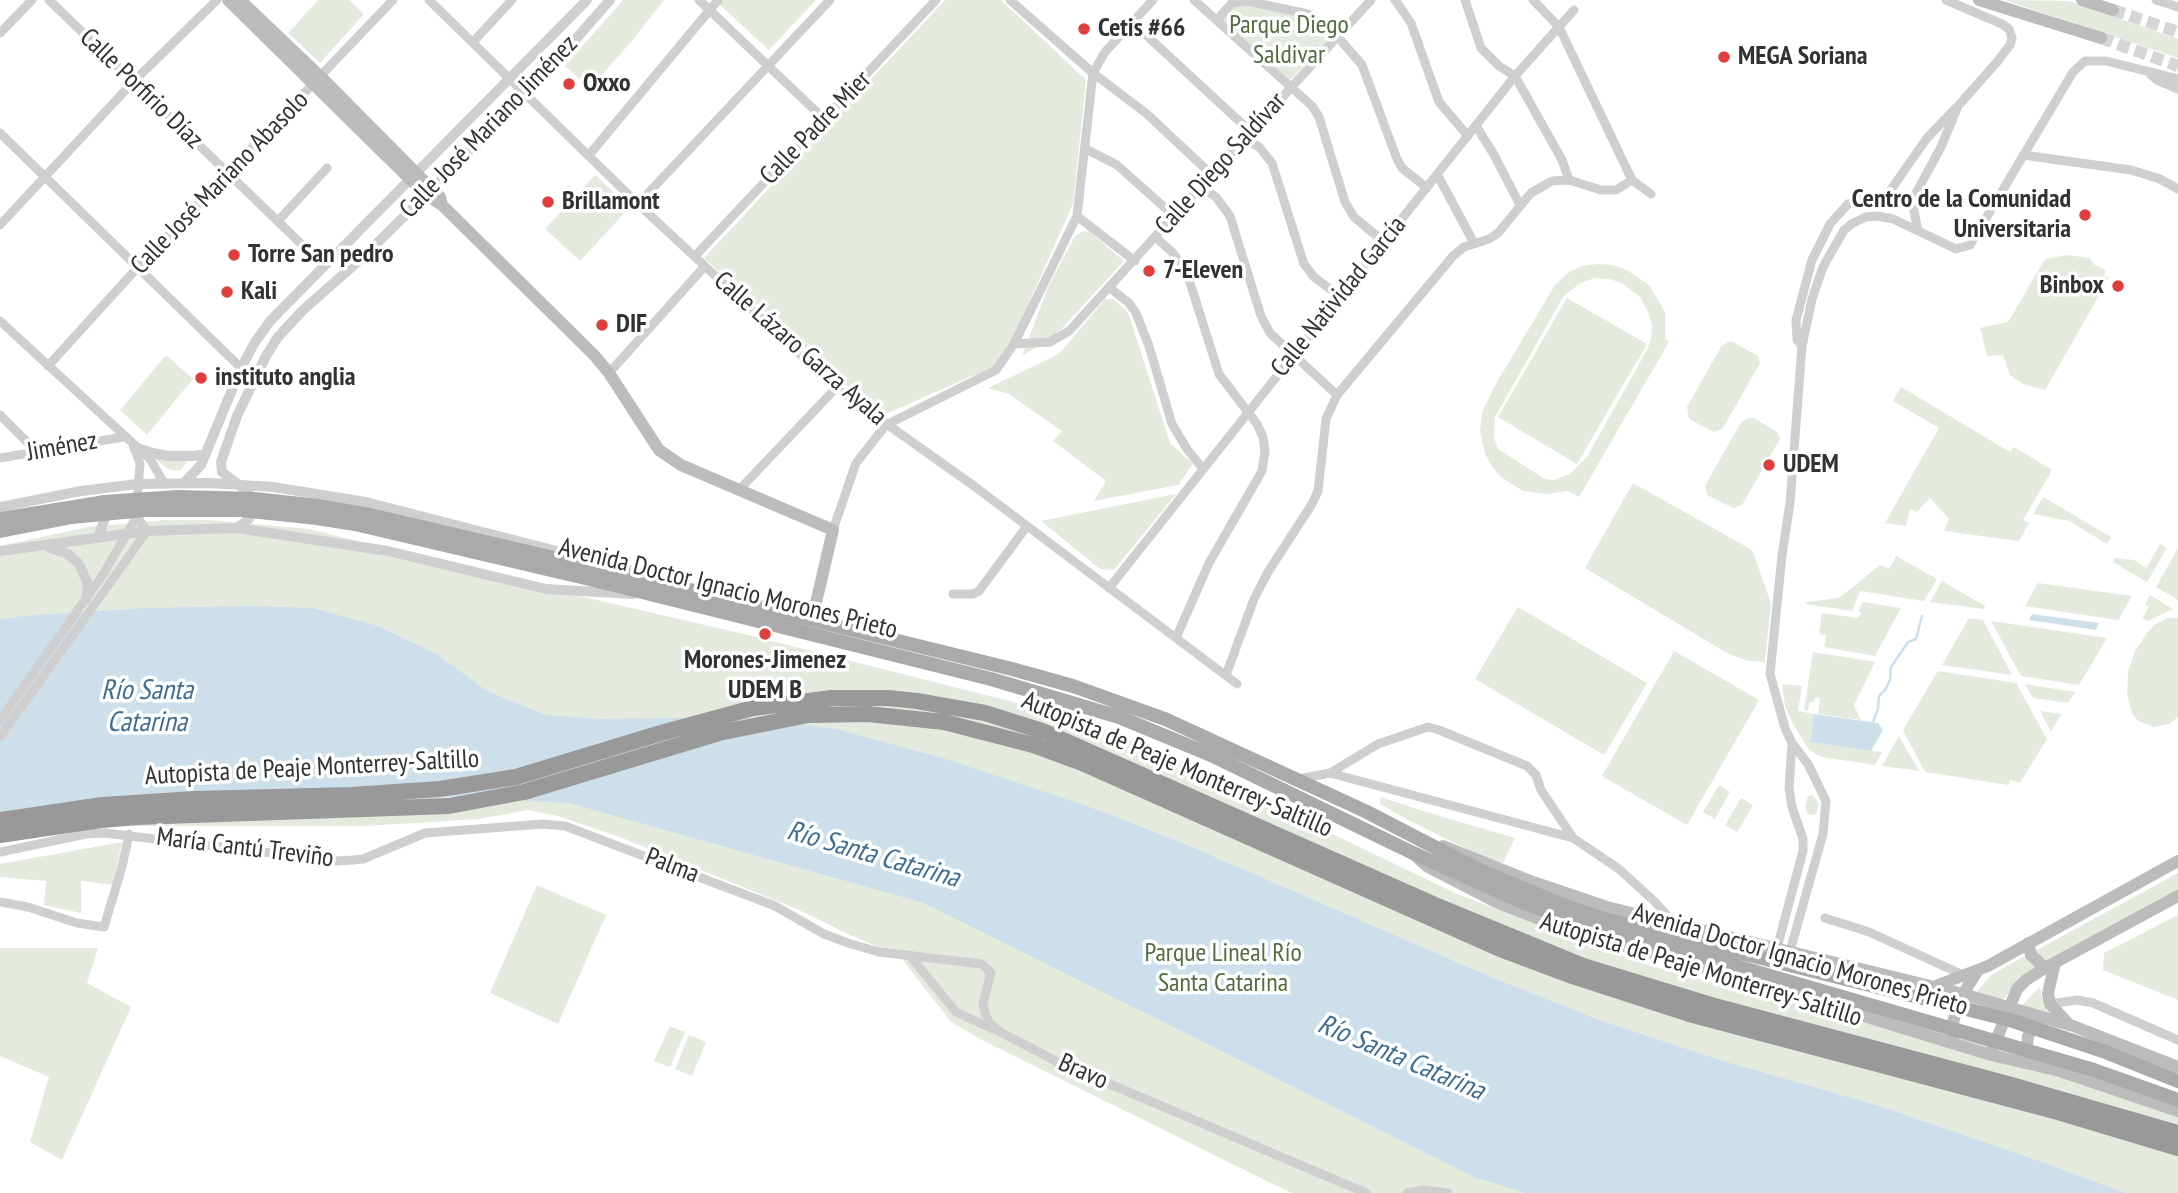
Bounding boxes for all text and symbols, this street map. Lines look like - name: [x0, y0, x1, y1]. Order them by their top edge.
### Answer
- park label: Parque Diego Saldivar: [1229, 10, 1349, 72]
- place label: Cetis #66: [1098, 13, 1185, 45]
- marker: Cetis #66: [1076, 21, 1092, 37]
- street label: Calle Porfirio Díaz: [73, 22, 209, 156]
- street label: Calle José Mariano Jiménez: [394, 29, 584, 225]
- place label: MEGA Soriana: [1738, 41, 1867, 73]
- marker: MEGA Soriana: [1716, 49, 1732, 65]
- street label: Calle Padre Mier: [754, 64, 878, 192]
- place label: Oxxo: [583, 68, 630, 100]
- marker: Oxxo: [561, 76, 577, 92]
- street label: Calle José Mariano Abasolo: [125, 85, 315, 281]
- street label: Calle Diego Saldívar: [1149, 87, 1293, 241]
- place label: Centro de la Comunidad Universitaria: [1852, 184, 2071, 246]
- place label: Brillamont: [562, 186, 660, 218]
- marker: Brillamont: [540, 194, 556, 210]
- marker: Centro de la Comunidad Universitaria: [2077, 207, 2093, 223]
- street label: Calle Natividad García: [1265, 211, 1413, 383]
- place label: Torre San pedro: [248, 239, 394, 271]
- marker: Torre San pedro: [226, 247, 242, 263]
- place label: 7-Eleven: [1163, 255, 1243, 287]
- marker: 7-Eleven: [1141, 263, 1157, 279]
- street label: Calle Lázaro Garza Ayala: [707, 265, 893, 433]
- place label: Binbox: [2040, 270, 2104, 302]
- place label: Kali: [241, 276, 277, 308]
- marker: Binbox: [2110, 278, 2126, 294]
- marker: Kali: [219, 284, 235, 300]
- place label: DIF: [616, 309, 647, 341]
- marker: DIF: [594, 317, 610, 333]
- place label: instituto anglia: [215, 362, 356, 394]
- marker: instituto anglia: [193, 370, 209, 386]
- street label: Jiménez: [24, 425, 100, 469]
- place label: UDEM: [1783, 449, 1839, 481]
- marker: UDEM: [1761, 457, 1777, 473]
- street label: Avenida Doctor Ignacio Morones Prieto: [556, 532, 900, 646]
- marker: Morones-Jimenez UDEM B: [757, 626, 773, 642]
- place label: Morones-Jimenez UDEM B: [684, 645, 846, 706]
- water label: Río Santa Catarina: [101, 674, 193, 740]
- street label: Autopista de Peaje Monterrey-Saltillo: [1017, 685, 1337, 845]
- street label: Autopista de Peaje Monterrey-Saltillo: [144, 744, 480, 792]
- water label: Río Santa Catarina: [783, 814, 963, 896]
- street label: María Cantú Treviño: [155, 822, 335, 874]
- street label: Palma: [641, 842, 703, 890]
- street label: Avenida Doctor Ignacio Morones Prieto: [1629, 897, 1971, 1023]
- street label: Autopista de Peaje Monterrey-Saltillo: [1536, 906, 1866, 1034]
- park label: Parque Lineal Río Santa Catarina: [1144, 938, 1302, 1000]
- water label: Río Santa Catarina: [1313, 1008, 1489, 1108]
- street label: Bravo: [1053, 1047, 1113, 1097]

